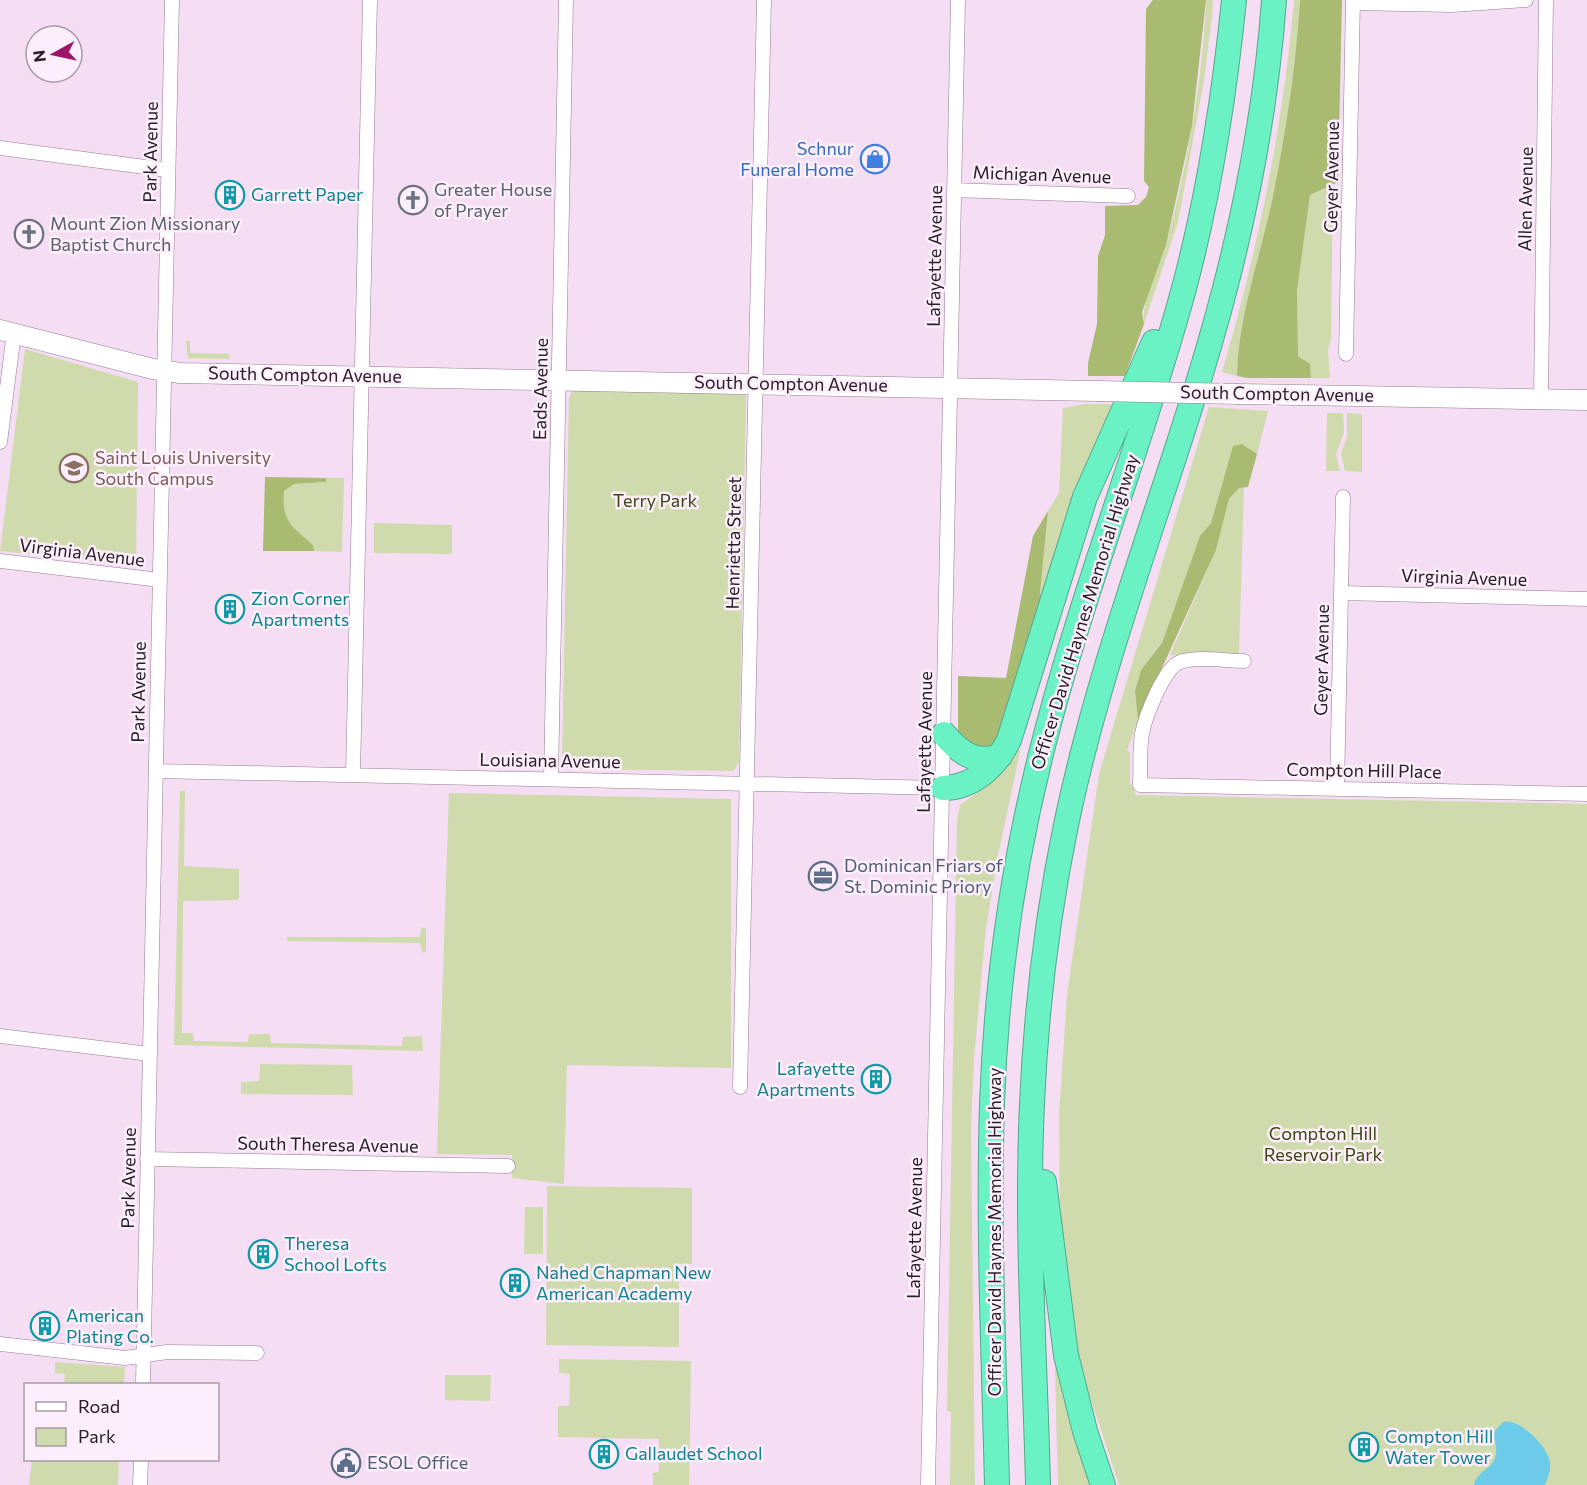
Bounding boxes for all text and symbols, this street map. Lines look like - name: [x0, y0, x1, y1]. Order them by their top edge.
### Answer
- north arrow: [24, 24, 84, 84]
- text: N: [28, 49, 49, 63]
- street label: Park Avenue: [138, 101, 162, 203]
- street label: Geyer Avenue: [1319, 121, 1343, 233]
- place label: Schnur Funeral Home: [740, 137, 854, 180]
- shop icon: Schnur Funeral Home: [859, 143, 891, 175]
- street label: Allen Avenue: [1513, 146, 1537, 252]
- street label: Michigan Avenue: [972, 161, 1112, 187]
- place label: Greater House of Prayer: [434, 178, 552, 221]
- building icon: Garrett Paper: [214, 179, 246, 211]
- place label: Garrett Paper: [251, 183, 363, 205]
- church icon: Greater House of Prayer: [397, 184, 429, 216]
- street label: Lafayette Avenue: [922, 185, 946, 327]
- place label: Mount Zion Missionary Baptist Church: [50, 212, 240, 255]
- church icon: Mount Zion Missionary Baptist Church: [13, 218, 45, 250]
- street label: Eads Avenue: [528, 338, 552, 440]
- street label: South Compton Avenue: [208, 361, 402, 387]
- street label: South Compton Avenue: [694, 370, 888, 396]
- street label: South Compton Avenue: [1180, 380, 1374, 406]
- place label: Saint Louis University South Campus: [95, 446, 271, 489]
- street label: Officer David Haynes Memorial Highway: [1025, 451, 1143, 772]
- school or university icon: Saint Louis University South Campus: [58, 452, 90, 484]
- street label: Henrietta Street: [721, 476, 745, 610]
- park label: Terry Park: [613, 489, 697, 511]
- street label: Virginia Avenue: [18, 533, 146, 571]
- street label: Virginia Avenue: [1401, 564, 1528, 590]
- place label: Zion Corner Apartments: [251, 587, 350, 630]
- building icon: Zion Corner Apartments: [214, 593, 246, 625]
- street label: Geyer Avenue: [1309, 604, 1333, 716]
- street label: Park Avenue: [126, 641, 150, 743]
- street label: Lafayette Avenue: [912, 671, 936, 813]
- street label: Louisiana Avenue: [479, 748, 621, 772]
- street label: Compton Hill Place: [1286, 758, 1442, 782]
- place label: Dominican Friars of St. Dominic Priory: [844, 854, 1004, 897]
- office icon: Dominican Friars of St. Dominic Priory: [807, 860, 839, 892]
- place label: Lafayette Apartments: [757, 1057, 855, 1100]
- building icon: Lafayette Apartments: [860, 1063, 892, 1095]
- street label: Officer David Haynes Memorial Highway: [983, 1068, 1005, 1396]
- park label: Compton Hill Reservoir Park: [1264, 1122, 1382, 1165]
- street label: Park Avenue: [116, 1127, 140, 1229]
- street label: South Theresa Avenue: [237, 1131, 419, 1157]
- street label: Lafayette Avenue: [902, 1157, 926, 1299]
- place label: Theresa School Lofts: [284, 1232, 387, 1275]
- building icon: Theresa School Lofts: [247, 1238, 279, 1270]
- place label: Nahed Chapman New American Academy: [536, 1261, 711, 1304]
- building icon: Nahed Chapman New American Academy: [499, 1267, 531, 1299]
- place label: American Plating Co.: [66, 1304, 154, 1347]
- building icon: American Plating Co.: [29, 1310, 61, 1342]
- legend: [24, 1383, 219, 1461]
- text: Road: [78, 1395, 120, 1417]
- text: Park: [78, 1425, 116, 1447]
- place label: Compton Hill Water Tower: [1385, 1425, 1493, 1468]
- building icon: Compton Hill Water Tower: [1348, 1431, 1380, 1463]
- building icon: Gallaudet School: [588, 1438, 620, 1470]
- place label: Gallaudet School: [625, 1442, 763, 1464]
- public building icon: ESOL Office: [330, 1447, 362, 1479]
- place label: ESOL Office: [367, 1451, 468, 1473]

